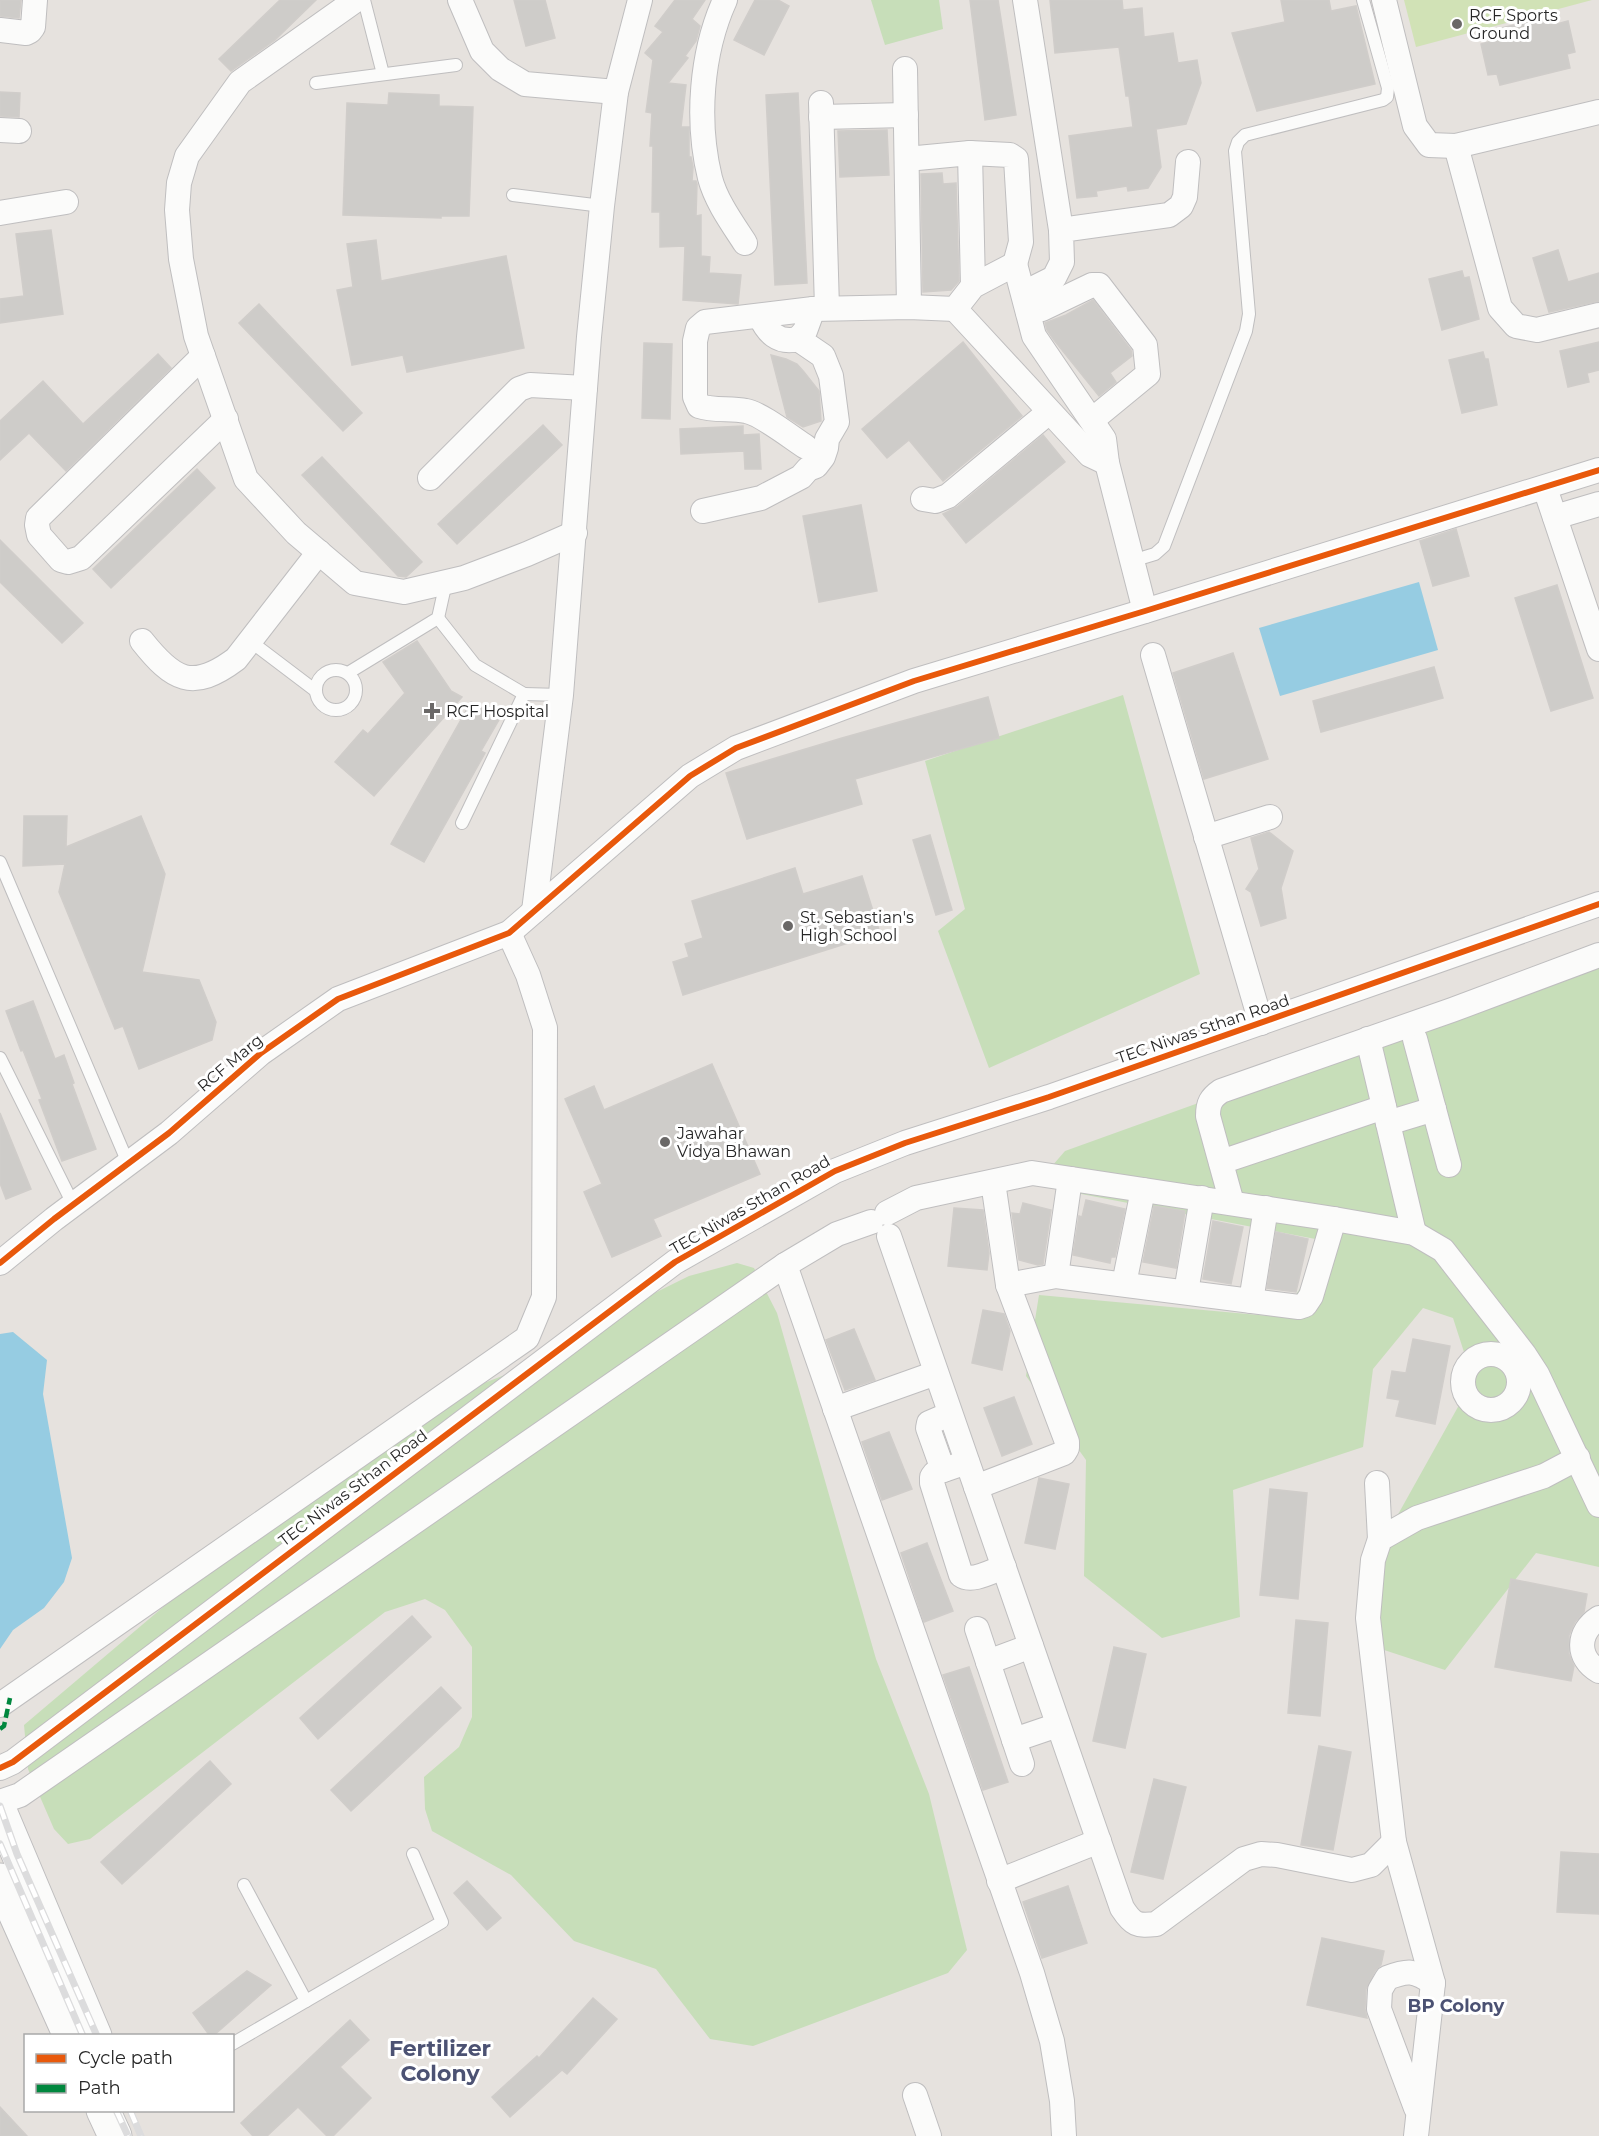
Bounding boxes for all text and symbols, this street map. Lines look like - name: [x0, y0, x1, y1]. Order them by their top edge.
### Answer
- place label: RCF Sports Ground: [1469, 6, 1558, 43]
- marker: RCF Sports Ground: [1450, 17, 1464, 31]
- marker: RCF Hospital: [423, 702, 441, 720]
- place label: RCF Hospital: [446, 702, 549, 721]
- place label: St. Sebastian's High School: [800, 908, 914, 945]
- marker: St. Sebastian's High School: [781, 919, 795, 933]
- street label: TEC Niwas Sthan Road: [1114, 991, 1292, 1067]
- street label: RCF Marg: [194, 1030, 266, 1096]
- place label: Jawahar Vidya Bhawan: [676, 1124, 791, 1161]
- marker: Jawahar Vidya Bhawan: [658, 1135, 672, 1149]
- street label: TEC Niwas Sthan Road: [667, 1151, 833, 1259]
- street label: TEC Niwas Sthan Road: [275, 1426, 431, 1550]
- district label: BP Colony: [1408, 1995, 1505, 2017]
- legend: [24, 2034, 234, 2112]
- district label: Fertilizer Colony: [389, 2035, 491, 2087]
- text: Cycle path: [78, 2047, 173, 2069]
- text: Path: [78, 2077, 121, 2099]

